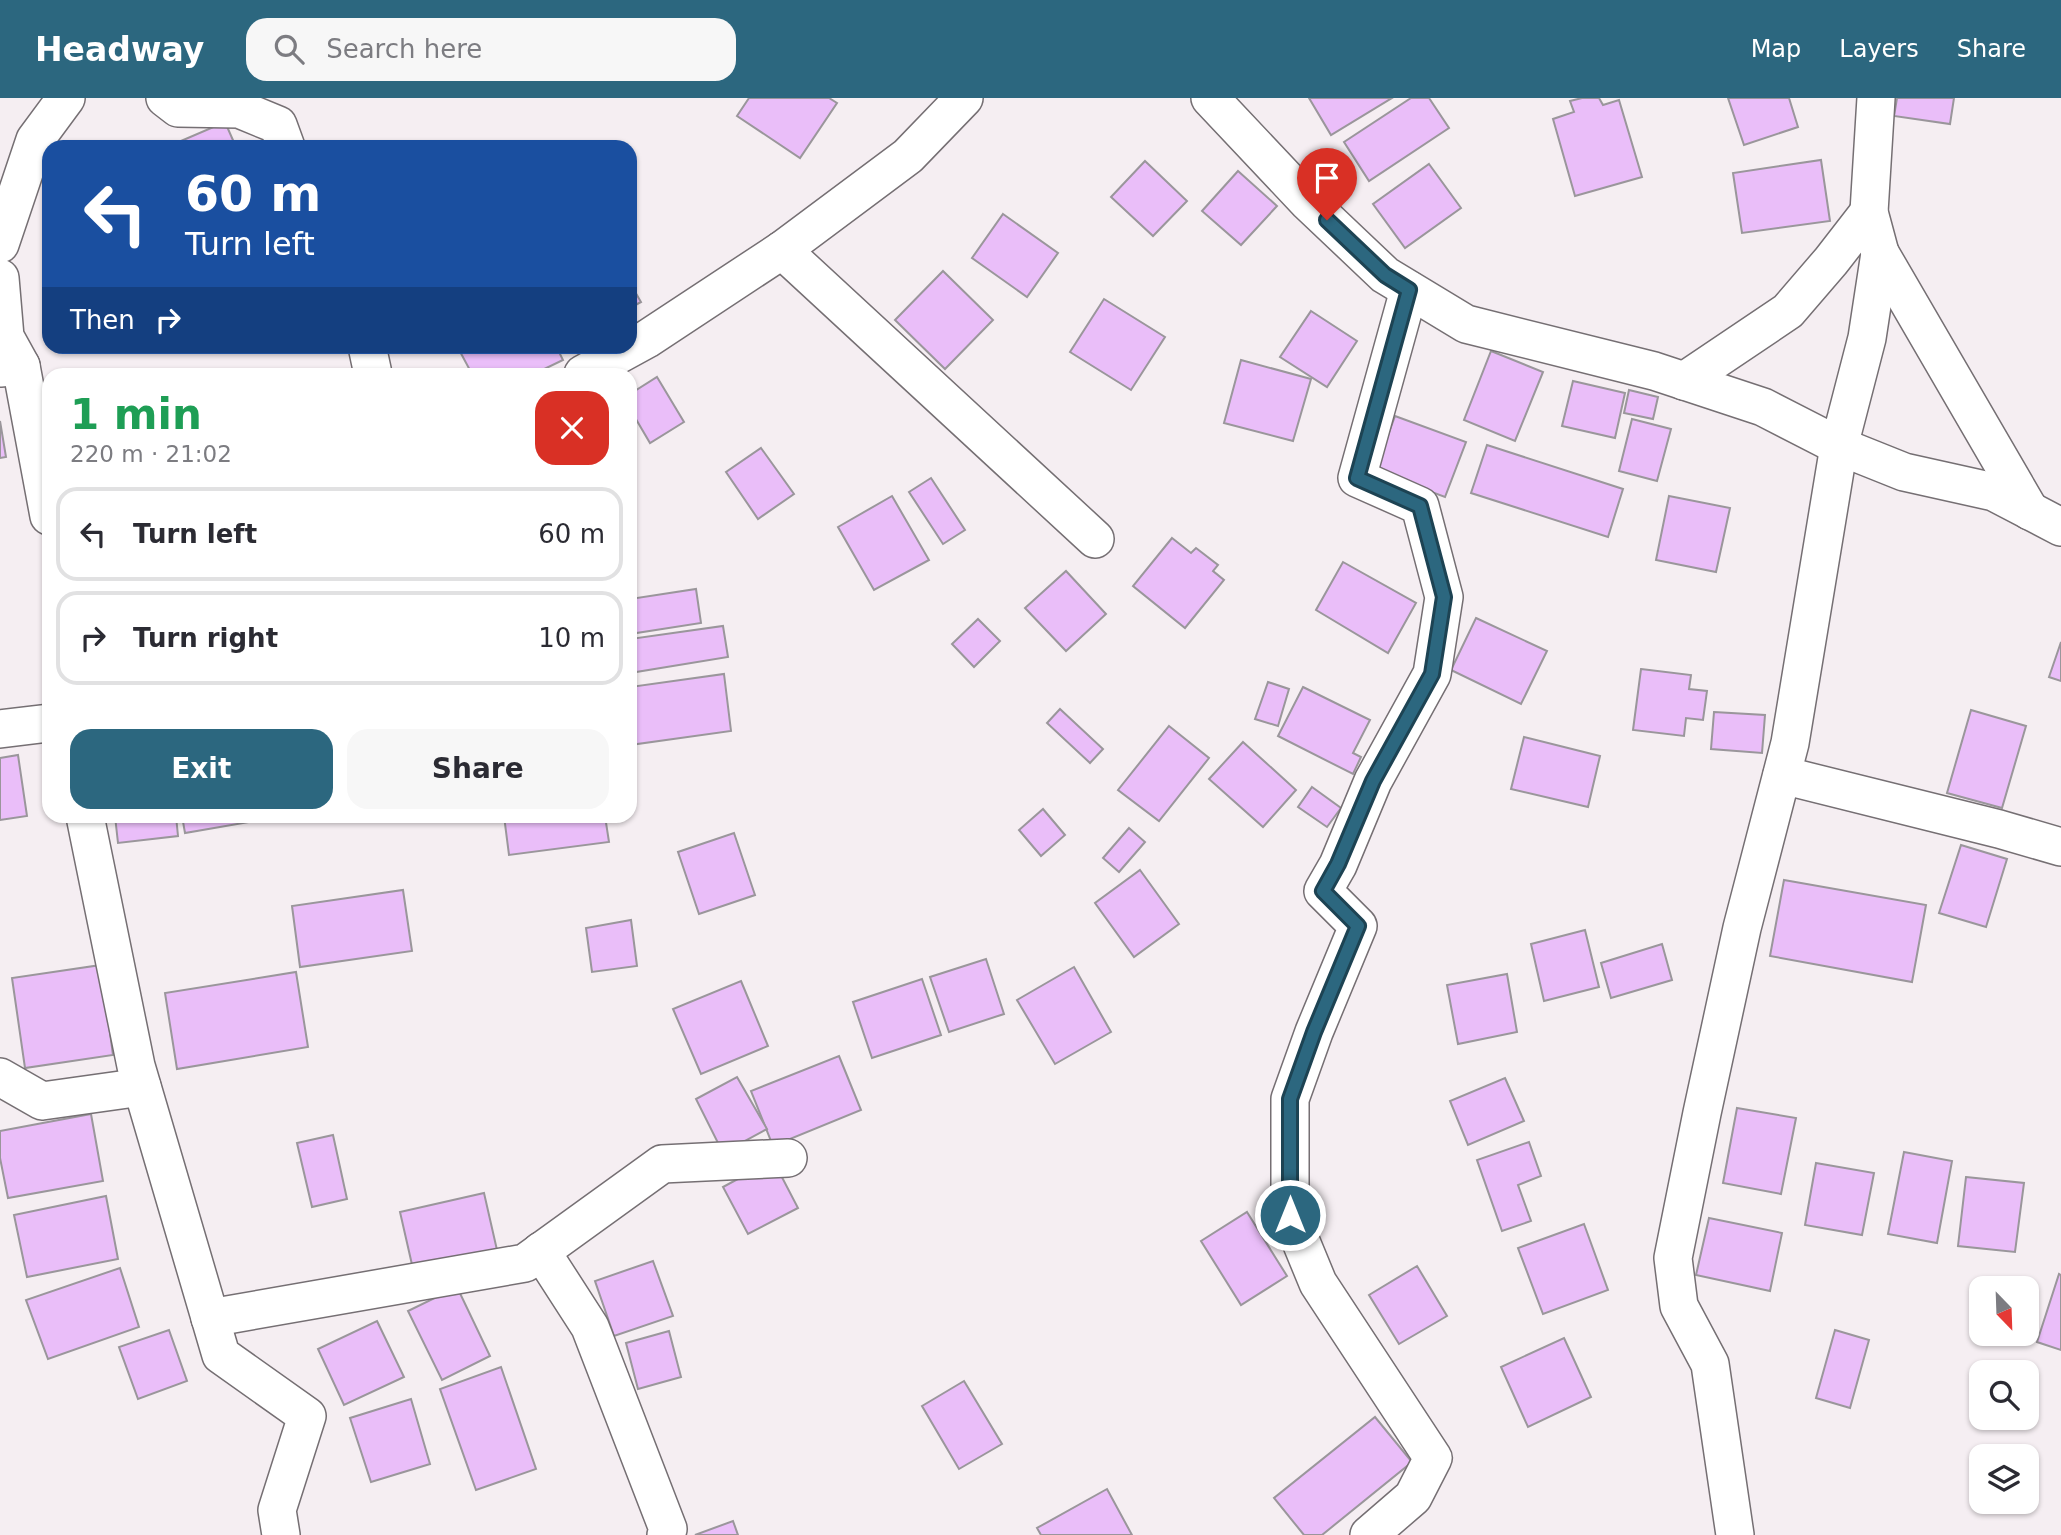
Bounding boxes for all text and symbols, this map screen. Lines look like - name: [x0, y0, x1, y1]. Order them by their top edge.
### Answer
- search box: [246, 18, 736, 81]
- text: Headway: [35, 30, 204, 69]
- icon: search: [270, 30, 308, 68]
- text: Search here: [326, 34, 482, 64]
- text: Map: [1751, 35, 1801, 63]
- text: Layers: [1839, 35, 1919, 63]
- text: Share: [1957, 35, 2026, 63]
- pin: [1297, 148, 1357, 220]
- icon: arrive: [1308, 159, 1346, 197]
- text: 60 m: [185, 166, 321, 223]
- icon: left: [70, 168, 161, 259]
- text: Turn left: [185, 225, 315, 263]
- icon: right: [149, 301, 187, 339]
- text: Then: [70, 305, 135, 335]
- text: 1 min: [70, 390, 202, 439]
- button: close: [535, 391, 609, 465]
- text: 220 m · 21:02: [70, 441, 232, 467]
- icon: left: [74, 515, 112, 553]
- text: Turn left: [133, 519, 257, 549]
- text: 60 m: [538, 519, 605, 549]
- icon: right: [74, 619, 112, 657]
- text: Turn right: [133, 623, 278, 653]
- text: 10 m: [538, 623, 605, 653]
- button: Exit: [70, 729, 333, 809]
- button: Share: [347, 729, 609, 809]
- position arrow: [1253, 1178, 1327, 1252]
- north arrow: [1969, 1276, 2039, 1346]
- map controls: [1969, 1276, 2039, 1514]
- button: search: [1969, 1360, 2039, 1430]
- button: layers: [1969, 1444, 2039, 1514]

